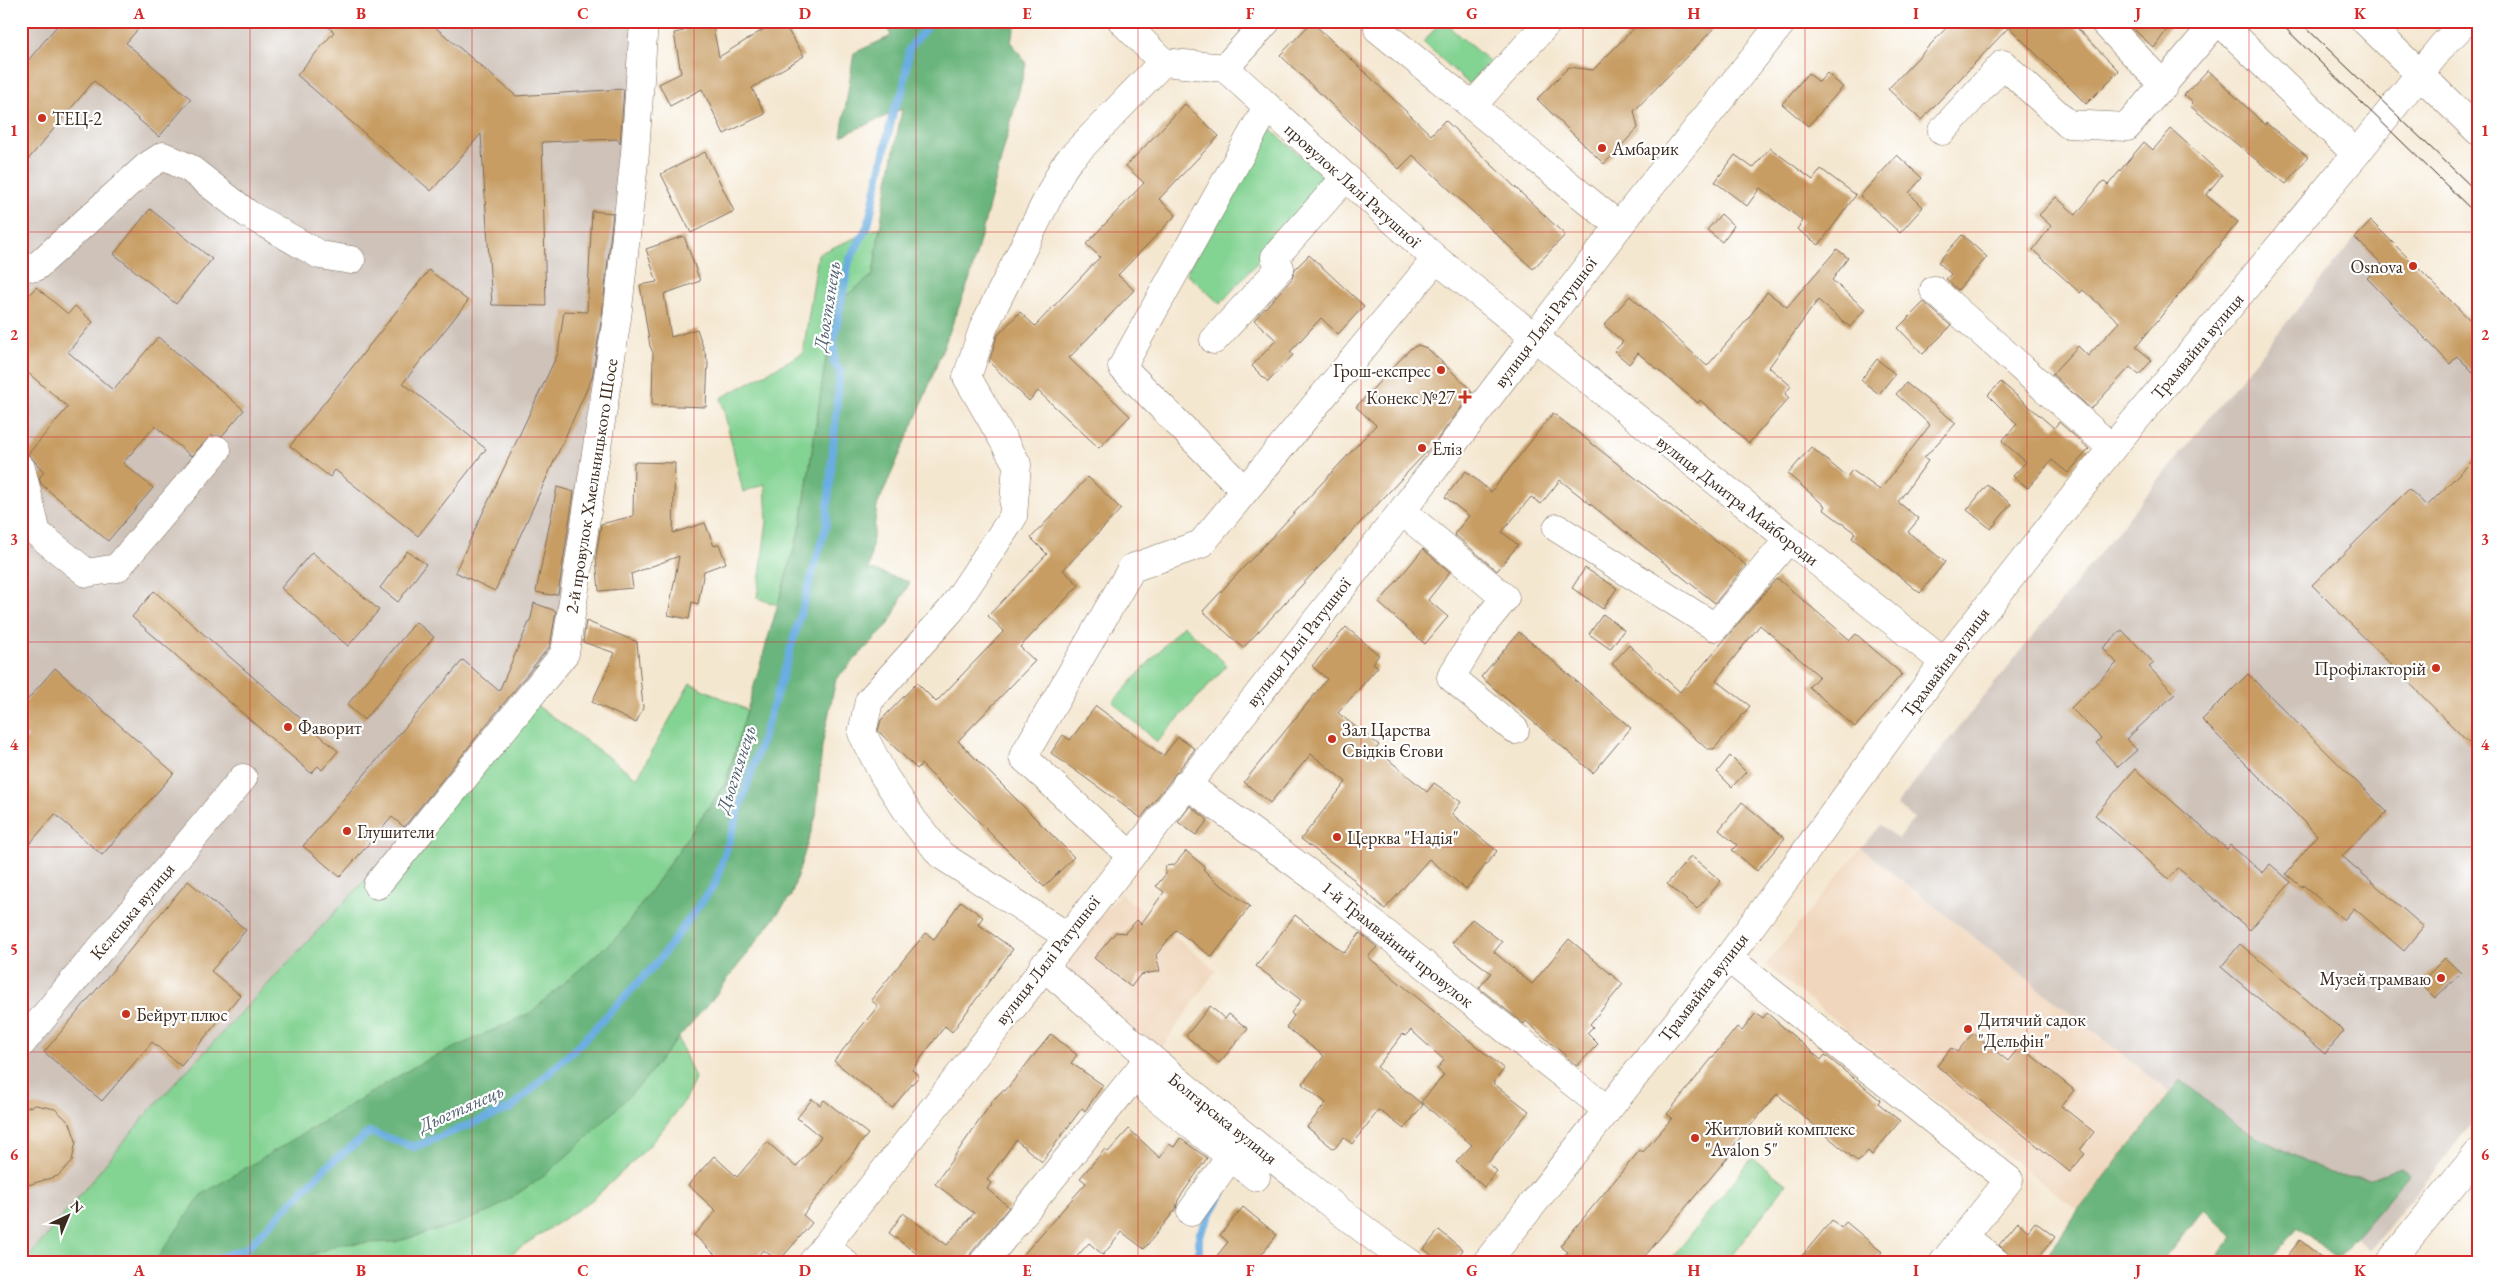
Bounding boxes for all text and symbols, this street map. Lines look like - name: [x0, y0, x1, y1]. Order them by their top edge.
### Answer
- text: A: [132, 3, 145, 24]
- text: B: [356, 3, 366, 24]
- text: C: [577, 3, 589, 24]
- text: D: [799, 3, 811, 24]
- text: E: [1022, 3, 1032, 24]
- text: F: [1246, 3, 1255, 24]
- text: G: [1466, 3, 1478, 24]
- text: H: [1688, 3, 1701, 24]
- text: I: [1913, 3, 1919, 24]
- text: J: [2133, 3, 2141, 24]
- text: K: [2354, 3, 2367, 24]
- place label: ТЕЦ-2: [52, 107, 102, 130]
- marker: ТЕЦ-2: [36, 112, 48, 124]
- street label: провулок Лялі Ратушної: [1280, 118, 1427, 253]
- text: 1: [10, 120, 18, 141]
- text: 1: [2481, 120, 2489, 141]
- place label: Амбарик: [1611, 137, 1679, 160]
- marker: Амбарик: [1596, 142, 1608, 154]
- street label: вулиця Лялі Ратушної: [1488, 252, 1602, 392]
- place label: Osnova: [2351, 255, 2404, 278]
- water label: Дьогтянець: [807, 259, 846, 355]
- marker: Osnova: [2407, 260, 2419, 272]
- street label: Трамвайна вулиця: [2146, 288, 2248, 404]
- text: 2: [10, 324, 19, 345]
- text: 2: [2481, 324, 2490, 345]
- street label: 2-й провулок Хмельницького Шосе: [559, 357, 623, 615]
- place label: Грош-експрес: [1333, 359, 1431, 382]
- marker: Грош-експрес: [1435, 364, 1447, 376]
- place label: Конекс №27: [1366, 386, 1455, 409]
- marker: Конекс №27: [1459, 391, 1471, 403]
- street label: вулиця Дмитра Майбороди: [1652, 429, 1824, 571]
- place label: Еліз: [1432, 437, 1462, 460]
- marker: Еліз: [1416, 442, 1428, 454]
- text: 3: [10, 529, 18, 550]
- text: 3: [2481, 529, 2489, 550]
- street label: вулиця Лялі Ратушної: [1240, 572, 1356, 711]
- street label: Трамвайна вулиця: [1896, 602, 1994, 722]
- place label: Профілакторій: [2314, 657, 2426, 680]
- marker: Профілакторій: [2430, 662, 2442, 674]
- place label: Фаворит: [298, 716, 362, 739]
- place label: Зал Царства Свідків Єгови: [1342, 718, 1444, 762]
- marker: Фаворит: [282, 721, 294, 733]
- water label: Дьогтянець: [709, 722, 762, 818]
- marker: Зал Царства Свідків Єгови: [1326, 733, 1338, 745]
- text: 4: [10, 734, 19, 755]
- text: 4: [2481, 734, 2490, 755]
- place label: Глушители: [357, 820, 435, 843]
- marker: Глушители: [341, 825, 353, 837]
- place label: Церква "Надія": [1347, 826, 1459, 849]
- marker: Церква "Надія": [1331, 831, 1343, 843]
- street label: Келецька вулиця: [85, 858, 179, 964]
- street label: 1-й Трамвайний провулок: [1317, 876, 1479, 1013]
- street label: вулиця Лялі Ратушної: [989, 890, 1105, 1029]
- street label: Трамвайна вулиця: [1653, 928, 1753, 1046]
- text: 5: [10, 939, 18, 960]
- text: 5: [2481, 939, 2489, 960]
- place label: Музей трамваю: [2319, 967, 2431, 990]
- marker: Музей трамваю: [2435, 972, 2447, 984]
- place label: Бейрут плюс: [136, 1003, 228, 1026]
- marker: Бейрут плюс: [120, 1008, 132, 1020]
- place label: Дитячий садок "Дельфін": [1978, 1008, 2086, 1052]
- marker: Дитячий садок "Дельфін": [1962, 1023, 1974, 1035]
- street label: Болгарська вулиця: [1164, 1067, 1282, 1169]
- water label: Дьогтянець: [413, 1078, 508, 1139]
- place label: Житловий комплекс "Avalon 5": [1704, 1117, 1855, 1161]
- marker: Житловий комплекс "Avalon 5": [1689, 1132, 1701, 1144]
- text: 6: [10, 1144, 19, 1165]
- text: 6: [2481, 1144, 2490, 1165]
- north arrow: [42, 1192, 92, 1242]
- text: N: [67, 1196, 88, 1218]
- text: A: [132, 1260, 145, 1281]
- text: B: [356, 1260, 366, 1281]
- text: C: [577, 1260, 589, 1281]
- text: D: [799, 1260, 811, 1281]
- text: E: [1022, 1260, 1032, 1281]
- text: F: [1246, 1260, 1255, 1281]
- text: G: [1466, 1260, 1478, 1281]
- text: H: [1688, 1260, 1701, 1281]
- text: I: [1913, 1260, 1919, 1281]
- text: J: [2133, 1260, 2141, 1281]
- text: K: [2354, 1260, 2367, 1281]

